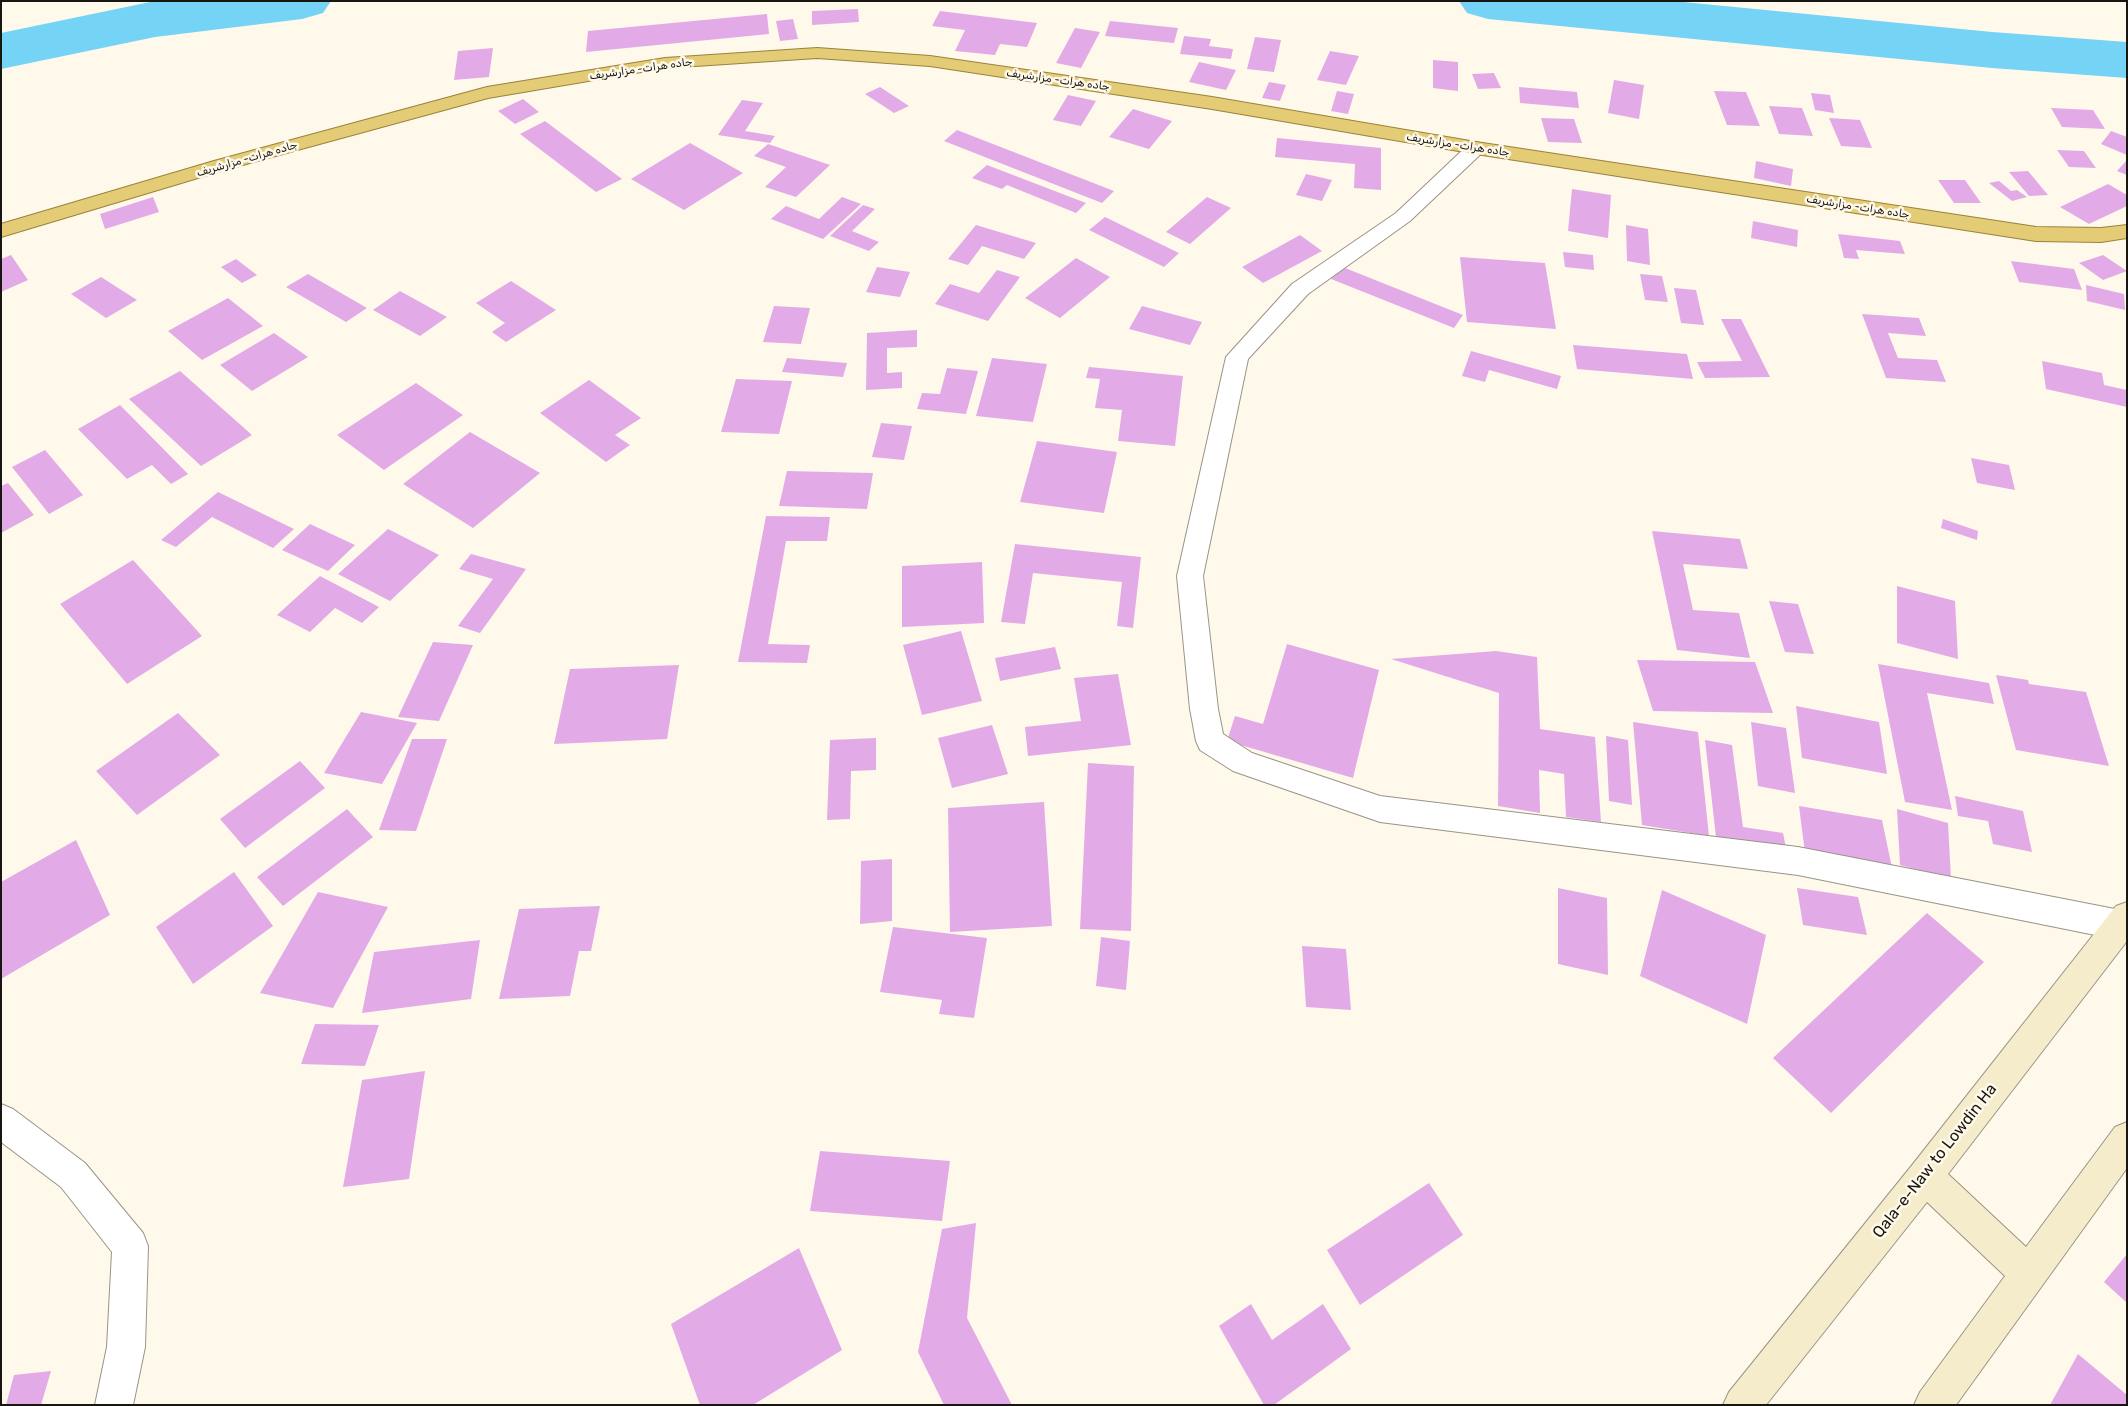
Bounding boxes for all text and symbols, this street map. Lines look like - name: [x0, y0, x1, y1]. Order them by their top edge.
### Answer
- street label: جاده هرات- مزارشریف: [589, 55, 693, 83]
- street label: جاده هرات- مزارشریف: [1006, 66, 1110, 94]
- street label: جاده هرات- مزارشریف: [1406, 130, 1510, 160]
- street label: جاده هرات- مزارشریف: [195, 138, 299, 180]
- street label: جاده هرات- مزارشریف: [1806, 192, 1910, 222]
- street label: Qala-e-Naw to Lowdin Ha: [1869, 1080, 2001, 1242]

